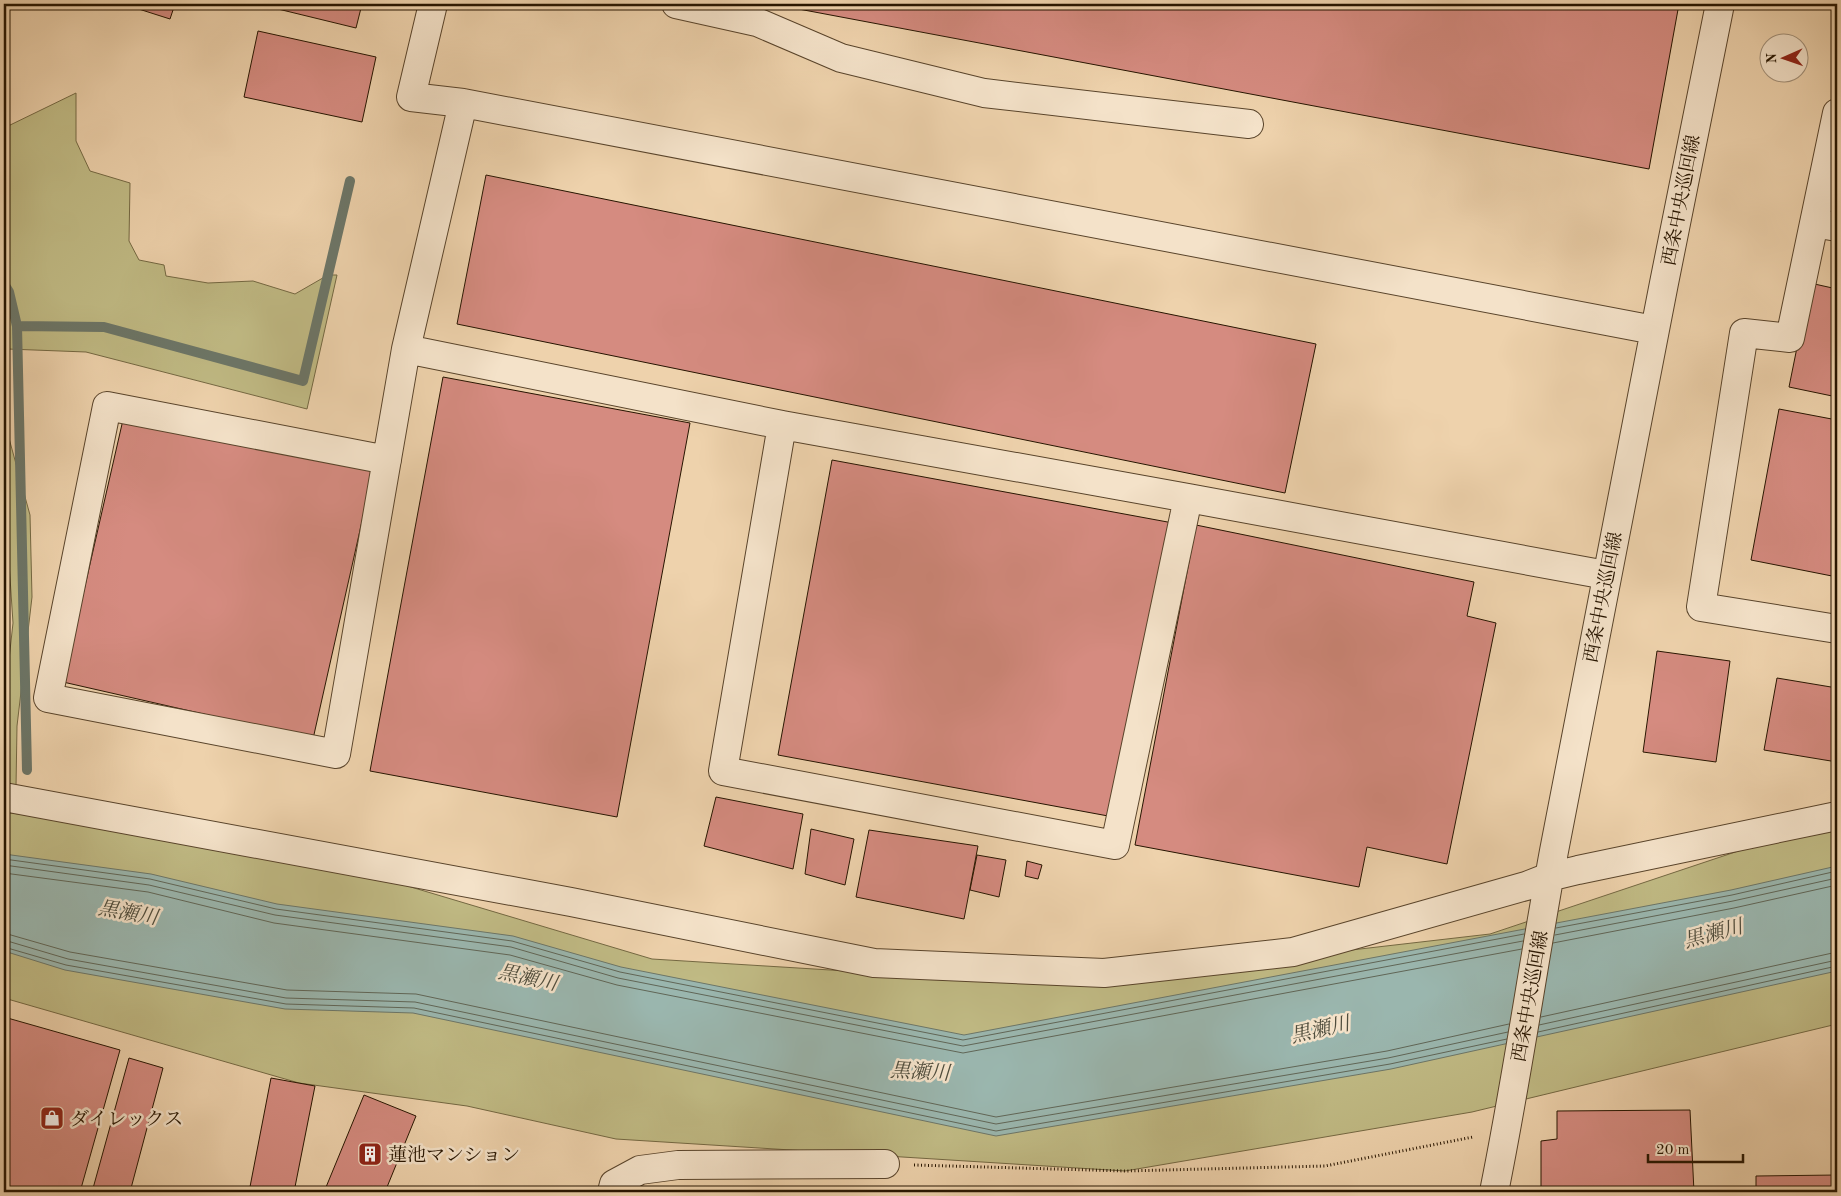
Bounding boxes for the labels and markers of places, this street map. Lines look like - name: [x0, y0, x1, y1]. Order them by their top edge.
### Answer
- shop icon: ダイレックス: [39, 1105, 65, 1131]
- place label: ダイレックス: [70, 1109, 183, 1130]
- building icon: 蓮池マンション: [357, 1141, 383, 1167]
- place label: 蓮池マンション: [388, 1145, 520, 1166]

